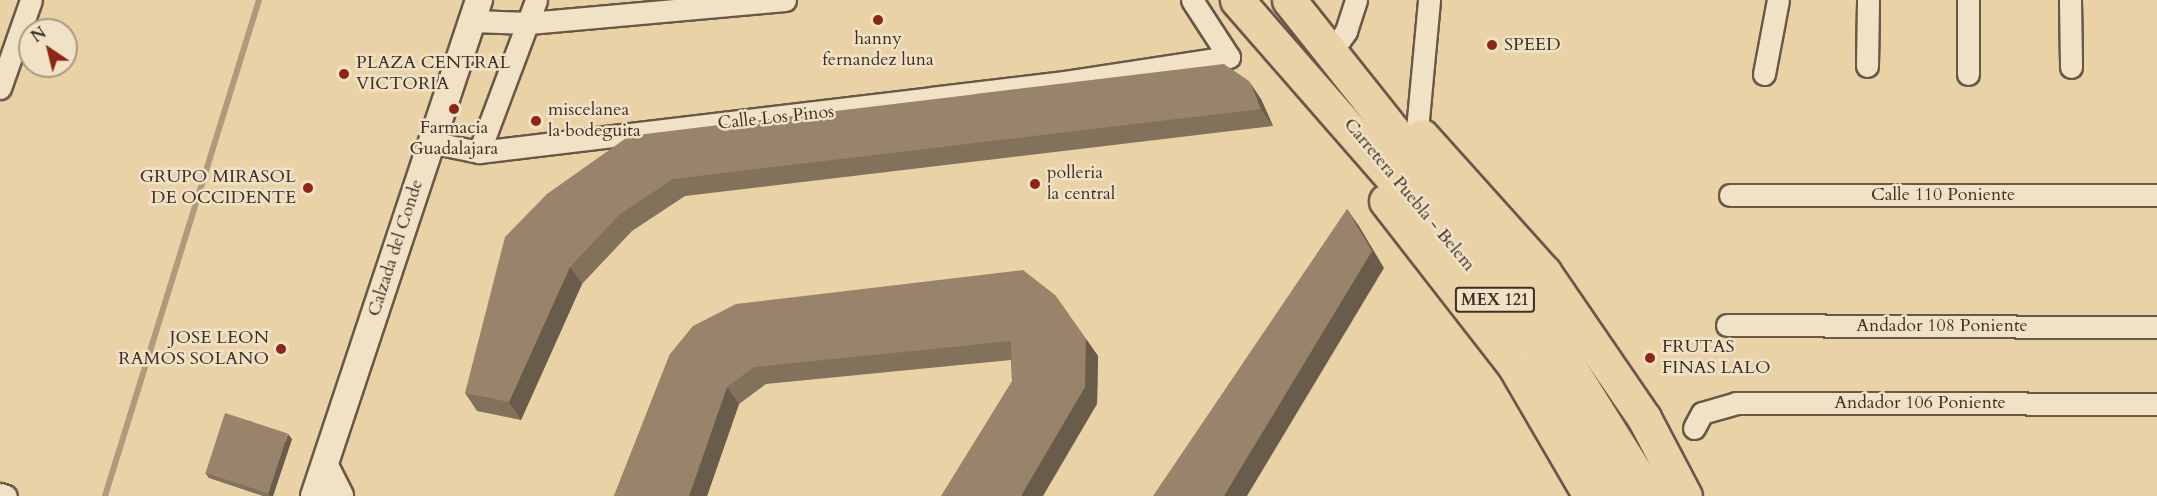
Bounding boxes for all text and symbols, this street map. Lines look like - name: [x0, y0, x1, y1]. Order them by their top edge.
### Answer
- marker: hanny fernandez luna: [871, 13, 885, 27]
- north arrow: [18, 18, 78, 78]
- text: N: [27, 22, 51, 48]
- place label: hanny fernandez luna: [822, 29, 934, 72]
- place label: SPEED: [1504, 34, 1561, 56]
- marker: SPEED: [1485, 38, 1499, 52]
- place label: PLAZA CENTRAL VICTORIA: [356, 53, 510, 96]
- marker: PLAZA CENTRAL VICTORIA: [337, 67, 351, 81]
- place label: miscelanea la bodeguita: [548, 100, 641, 142]
- street label: Calle Los Pinos: [717, 101, 835, 135]
- marker: Farmacia Guadalajara: [447, 102, 461, 116]
- marker: miscelanea la bodeguita: [529, 114, 543, 128]
- street label: Carretera Puebla - Belem: [1339, 114, 1479, 276]
- place label: Farmacia Guadalajara: [410, 118, 498, 160]
- place label: polleria la central: [1047, 163, 1115, 206]
- place label: GRUPO MIRASOL DE OCCIDENTE: [140, 167, 296, 210]
- street label: Calzada del Conde: [364, 177, 428, 319]
- marker: polleria la central: [1028, 177, 1042, 191]
- marker: GRUPO MIRASOL DE OCCIDENTE: [301, 181, 315, 195]
- street label: Calle 110 Poniente: [1871, 184, 2015, 206]
- road number: MEX 121: [1454, 287, 1536, 313]
- street label: Andador 108 Poniente: [1856, 315, 2028, 337]
- place label: JOSE LEON RAMOS SOLANO: [118, 328, 269, 370]
- place label: FRUTAS FINAS LALO: [1662, 337, 1771, 380]
- marker: JOSE LEON RAMOS SOLANO: [274, 342, 288, 356]
- marker: FRUTAS FINAS LALO: [1643, 351, 1657, 365]
- street label: Andador 106 Poniente: [1834, 392, 2006, 414]

